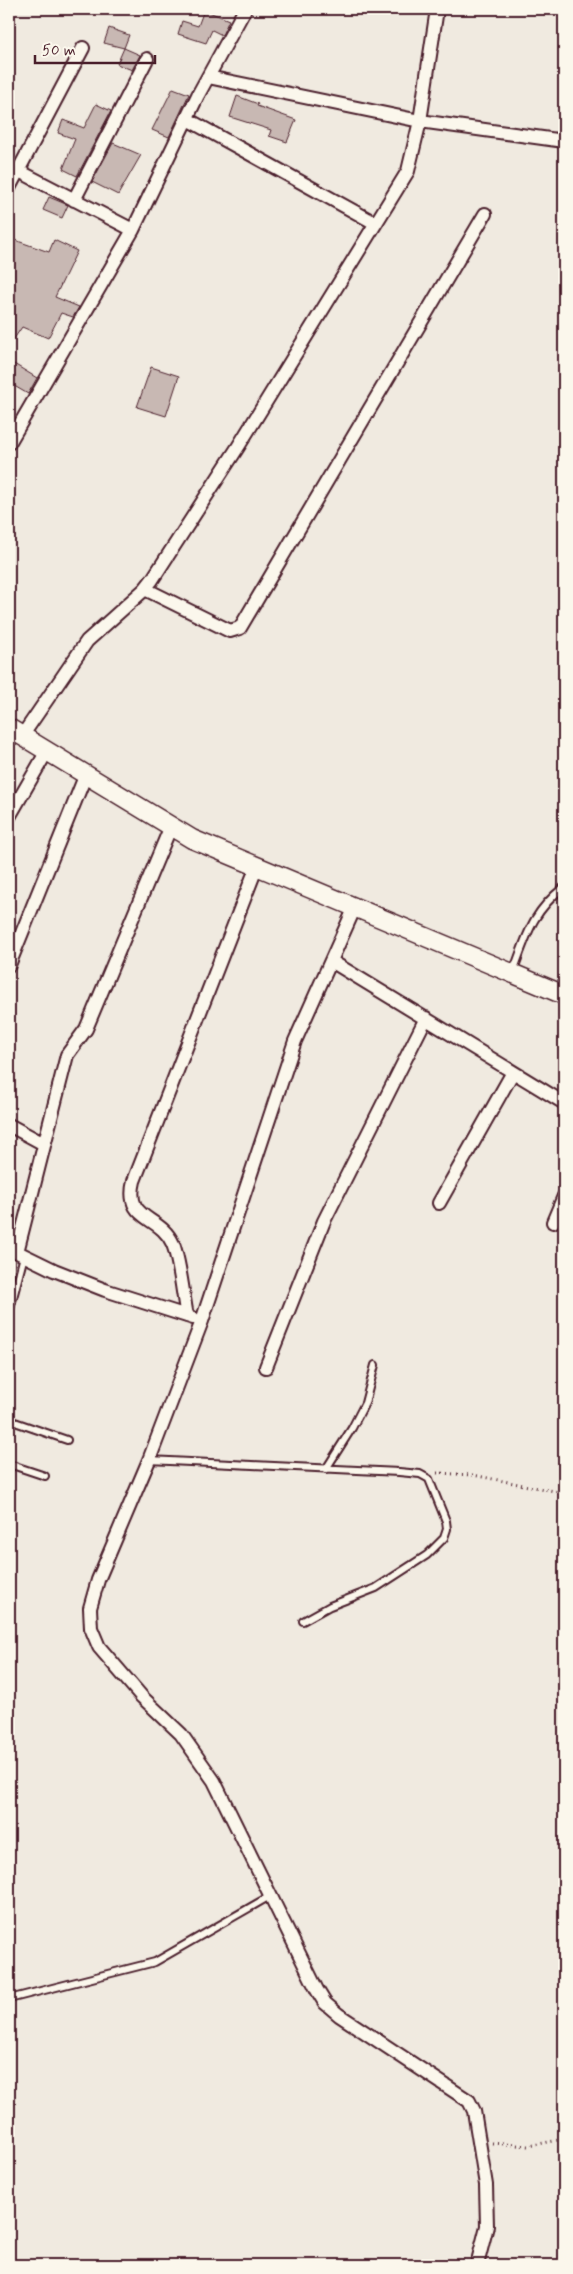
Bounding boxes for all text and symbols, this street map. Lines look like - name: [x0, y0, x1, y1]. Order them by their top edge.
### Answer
- scale bar: [35, 32, 155, 64]
- text: 50 m: [42, 41, 76, 61]

